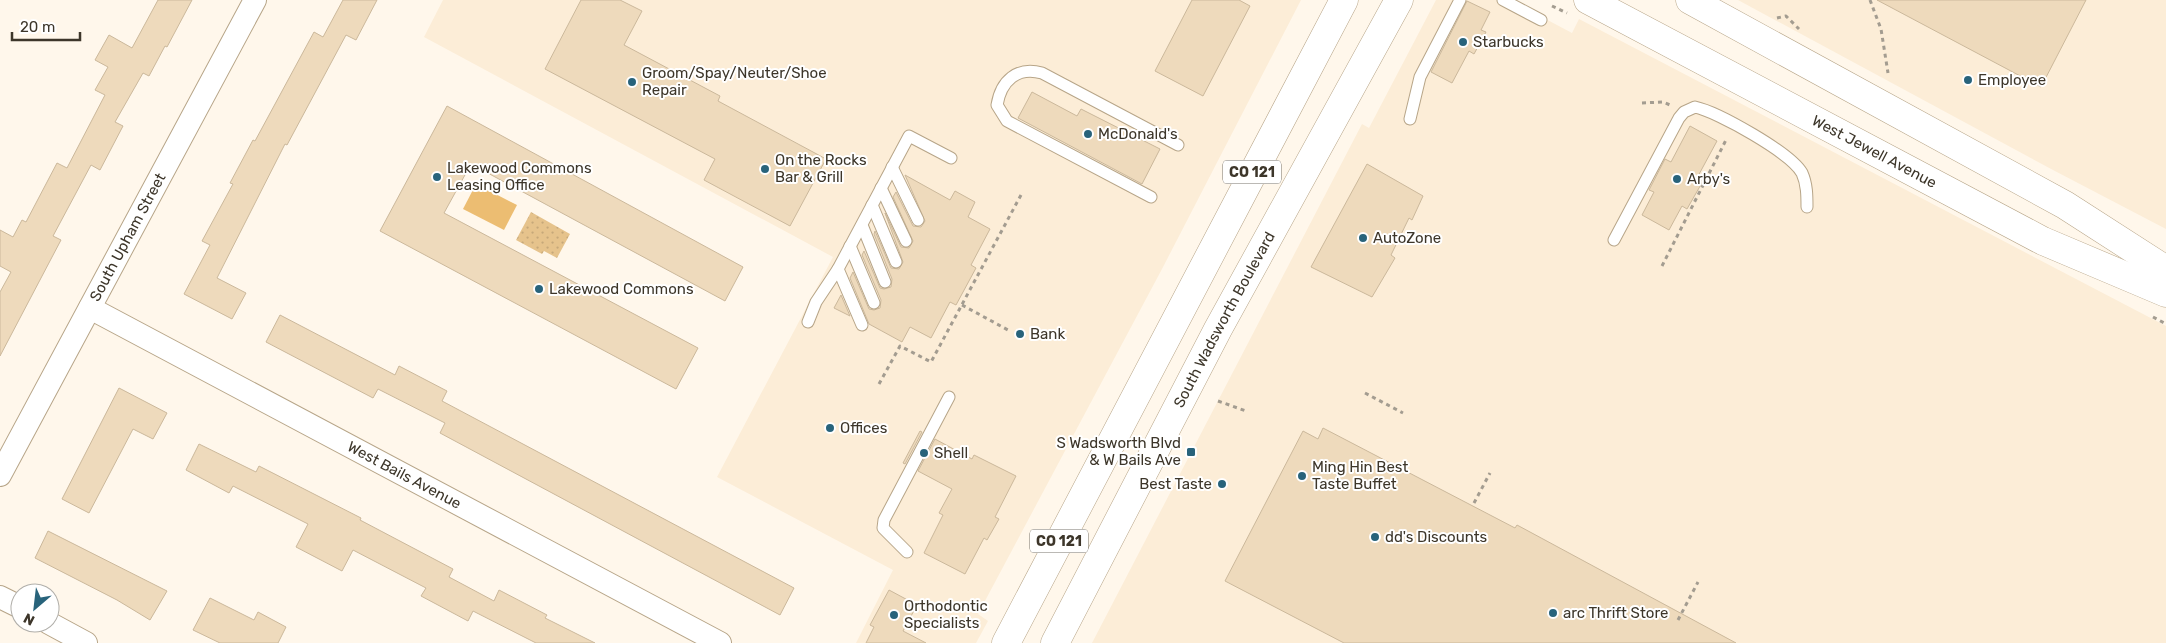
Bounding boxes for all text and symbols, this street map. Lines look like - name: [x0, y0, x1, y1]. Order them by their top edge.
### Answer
- scale bar: [12, 10, 80, 42]
- text: 20 m: [20, 18, 55, 36]
- place label: Starbucks: [1473, 33, 1544, 51]
- marker: Starbucks: [1457, 36, 1469, 48]
- place label: Groom/Spay/Neuter/Shoe Repair: [642, 64, 827, 99]
- place label: Employee: [1978, 71, 2046, 89]
- marker: Employee: [1962, 74, 1974, 86]
- marker: Groom/Spay/Neuter/Shoe Repair: [626, 76, 638, 88]
- street label: West Jewell Avenue: [1809, 111, 1940, 192]
- place label: McDonald's: [1098, 125, 1178, 143]
- marker: McDonald's: [1082, 128, 1094, 140]
- place label: On the Rocks Bar & Grill: [775, 151, 867, 186]
- place label: Lakewood Commons Leasing Office: [447, 159, 592, 194]
- road number: CO 121: [1223, 160, 1281, 183]
- marker: On the Rocks Bar & Grill: [759, 163, 771, 175]
- street label: South Upham Street: [86, 170, 170, 304]
- place label: Arby's: [1687, 170, 1731, 188]
- marker: Lakewood Commons Leasing Office: [431, 171, 443, 183]
- marker: Arby's: [1671, 173, 1683, 185]
- street label: South Wadsworth Boulevard: [1170, 229, 1279, 411]
- place label: AutoZone: [1373, 229, 1441, 247]
- marker: AutoZone: [1357, 232, 1369, 244]
- place label: Lakewood Commons: [549, 280, 694, 298]
- marker: Lakewood Commons: [533, 283, 545, 295]
- place label: Bank: [1030, 325, 1065, 343]
- marker: Bank: [1014, 328, 1026, 340]
- place label: Offices: [840, 419, 888, 437]
- marker: Offices: [824, 422, 836, 434]
- place label: S Wadsworth Blvd & W Bails Ave: [1056, 434, 1181, 469]
- street label: West Bails Avenue: [344, 438, 464, 513]
- place label: Shell: [934, 444, 968, 462]
- marker: S Wadsworth Blvd & W Bails Ave: [1185, 446, 1197, 458]
- marker: Shell: [918, 447, 930, 459]
- place label: Ming Hin Best Taste Buffet: [1312, 458, 1408, 493]
- marker: Ming Hin Best Taste Buffet: [1296, 470, 1308, 482]
- place label: Best Taste: [1139, 475, 1212, 493]
- marker: Best Taste: [1216, 478, 1228, 490]
- place label: dd's Discounts: [1385, 528, 1488, 546]
- road number: CO 121: [1030, 530, 1088, 552]
- marker: dd's Discounts: [1369, 531, 1381, 543]
- north arrow: [10, 583, 60, 633]
- place label: Orthodontic Specialists: [904, 597, 988, 632]
- place label: arc Thrift Store: [1563, 604, 1668, 622]
- marker: arc Thrift Store: [1547, 607, 1559, 619]
- text: N: [21, 609, 38, 629]
- marker: Orthodontic Specialists: [888, 609, 900, 621]

